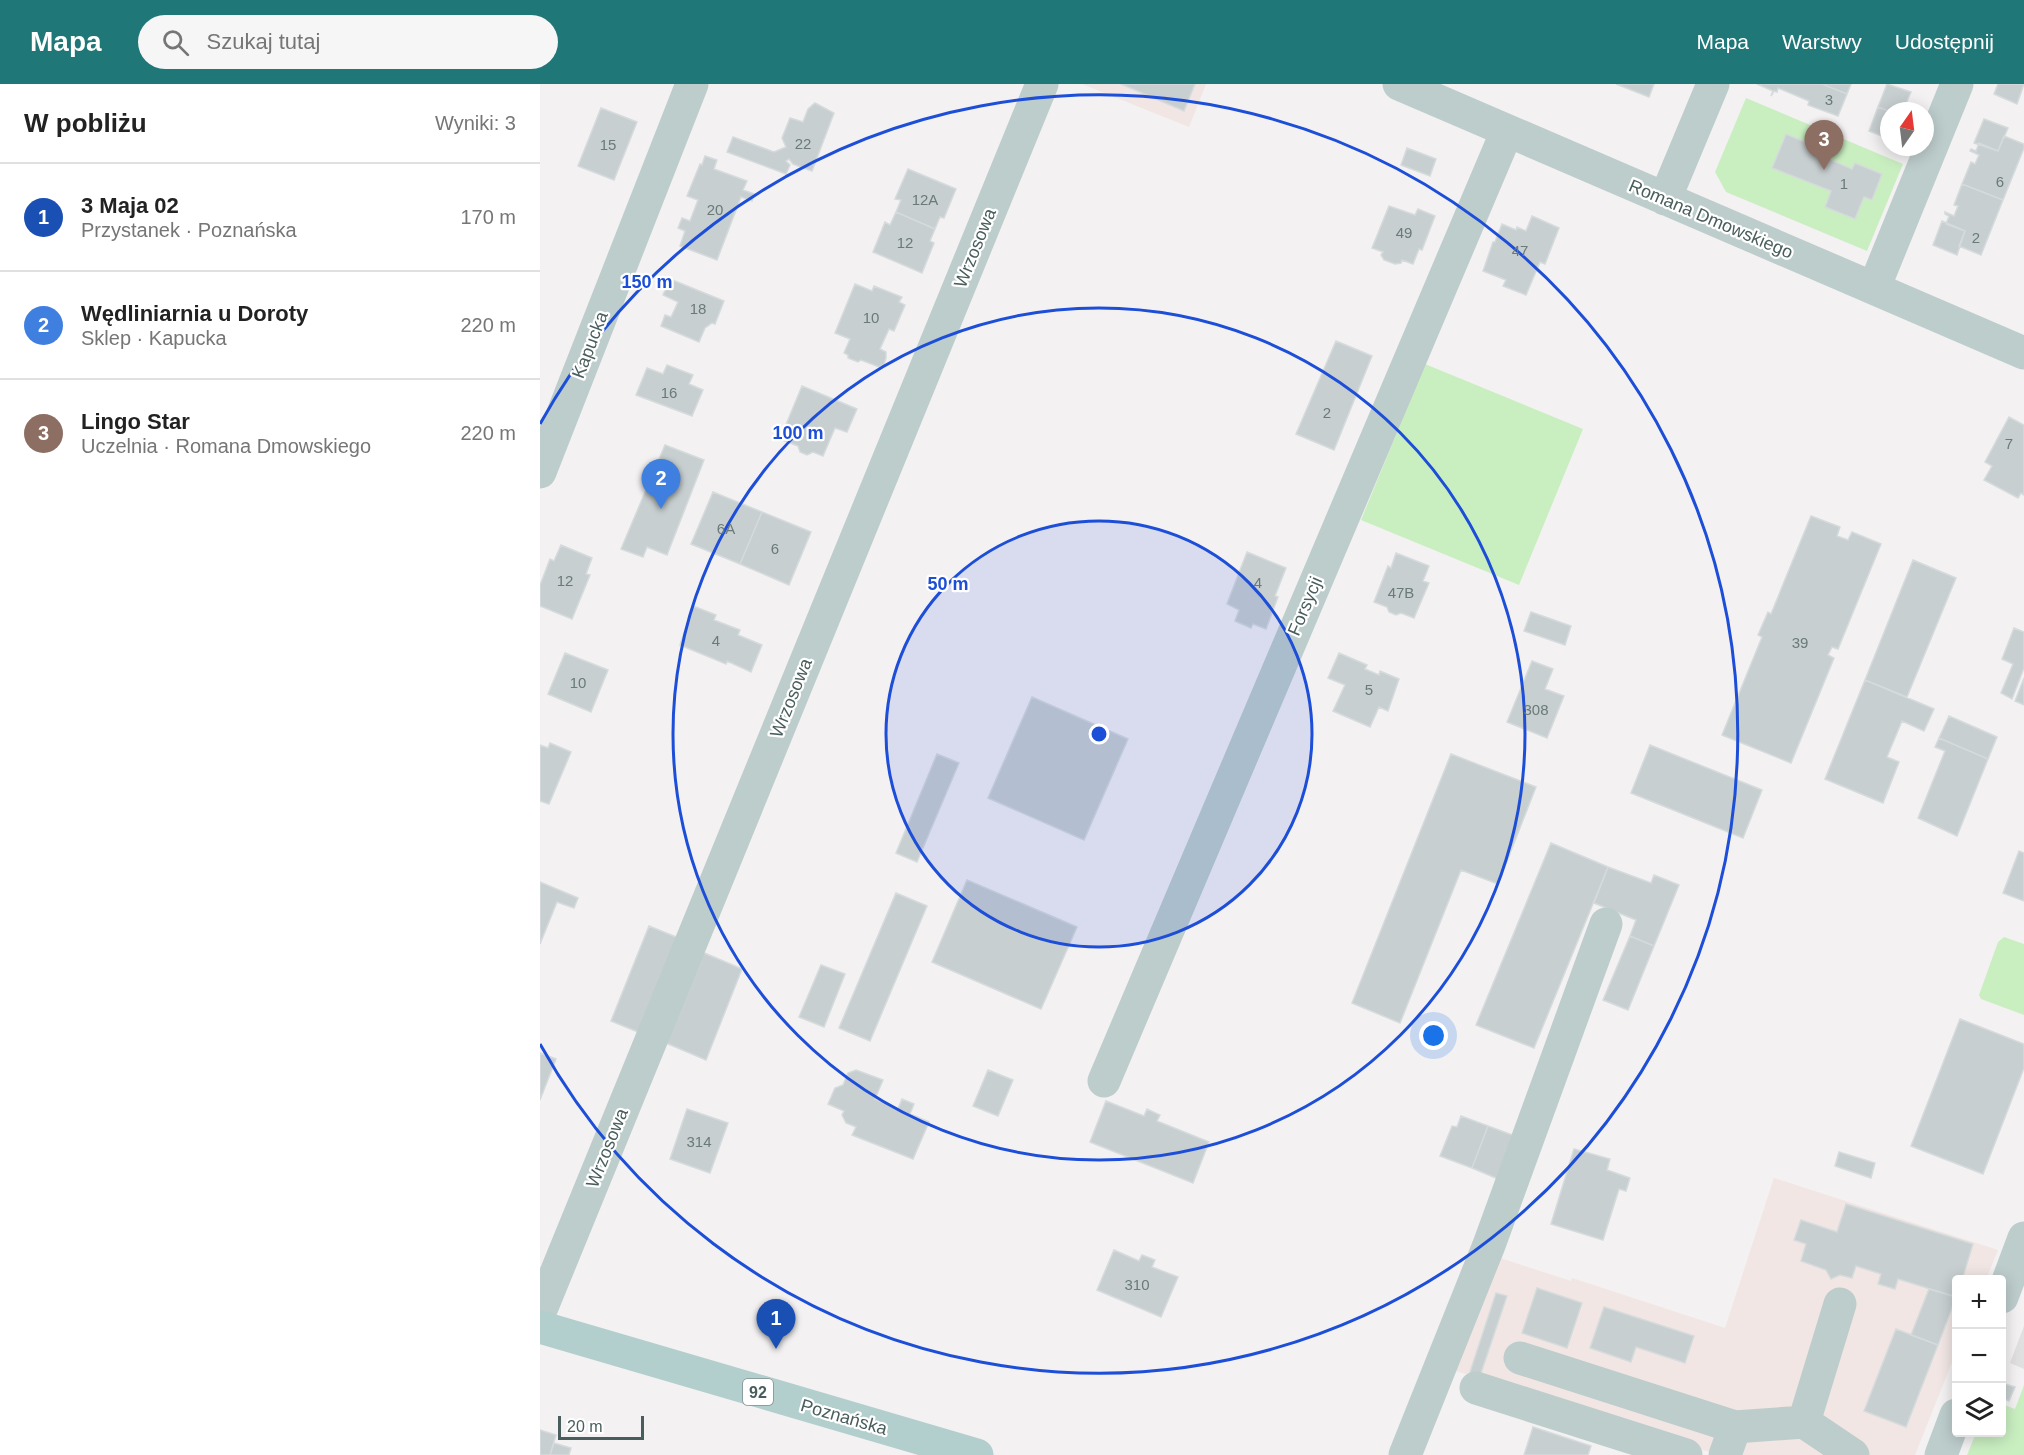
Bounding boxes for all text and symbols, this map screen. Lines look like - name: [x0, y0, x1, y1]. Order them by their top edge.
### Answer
- search box: [138, 15, 558, 69]
- text: Mapa: [30, 26, 102, 57]
- icon: search: [159, 26, 192, 59]
- text: Szukaj tutaj: [207, 29, 320, 54]
- text: Mapa: [1697, 30, 1749, 53]
- text: Warstwy: [1782, 30, 1862, 53]
- text: Udostępnij: [1895, 30, 1994, 53]
- house number: 3: [1825, 91, 1833, 108]
- north arrow: [1880, 102, 1934, 156]
- text: W pobliżu: [24, 108, 147, 138]
- text: Wyniki: 3: [435, 112, 516, 134]
- pin: 3: [1804, 120, 1844, 170]
- house number: 22: [795, 135, 811, 152]
- house number: 15: [600, 136, 616, 153]
- house number: 6: [1996, 173, 2004, 190]
- street label: Romana Dmowskiego: [1626, 175, 1796, 263]
- house number: 1: [1840, 175, 1848, 192]
- house number: 12A: [912, 191, 938, 208]
- text: 3 Maja 02: [81, 193, 179, 218]
- house number: 20: [707, 201, 723, 218]
- street label: Wrzosowa: [950, 205, 1000, 291]
- text: 1: [38, 206, 49, 228]
- text: 170 m: [460, 206, 516, 228]
- text: Przystanek · Poznańska: [81, 219, 297, 241]
- house number: 49: [1396, 224, 1412, 241]
- house number: 2: [1972, 229, 1980, 246]
- house number: 12: [897, 234, 913, 251]
- house number: 47: [1512, 242, 1528, 259]
- text: 150 m: [621, 272, 673, 292]
- house number: 18: [690, 300, 706, 317]
- text: Wędliniarnia u Doroty: [81, 301, 308, 326]
- street label: Kapucka: [568, 308, 612, 381]
- house number: 10: [863, 309, 879, 326]
- text: 2: [38, 314, 49, 336]
- text: 220 m: [460, 314, 516, 336]
- text: Sklep · Kapucka: [81, 327, 227, 349]
- house number: 16: [661, 384, 677, 401]
- house number: 2: [1323, 404, 1331, 421]
- text: Lingo Star: [81, 409, 190, 434]
- text: 3: [38, 422, 49, 444]
- text: 220 m: [460, 422, 516, 444]
- text: 100 m: [772, 423, 824, 443]
- text: Uczelnia · Romana Dmowskiego: [81, 435, 371, 457]
- house number: 7: [2005, 435, 2013, 452]
- pin: 2: [642, 460, 680, 509]
- house number: 6A: [717, 520, 735, 537]
- house number: 6: [771, 540, 779, 557]
- house number: 12: [557, 572, 573, 589]
- text: 50 m: [927, 574, 969, 594]
- house number: 4: [1254, 574, 1262, 591]
- street label: Forsycji: [1284, 574, 1326, 638]
- house number: 47B: [1388, 584, 1414, 601]
- house number: 4: [712, 632, 720, 649]
- house number: 39: [1792, 634, 1808, 651]
- street label: Wrzosowa: [766, 655, 816, 741]
- house number: 10: [570, 674, 586, 691]
- house number: 5: [1365, 681, 1373, 698]
- house number: 308: [1523, 701, 1549, 718]
- centre of rings: [1089, 724, 1109, 744]
- your location: [1419, 1021, 1448, 1050]
- street label: Wrzosowa: [582, 1105, 632, 1191]
- house number: 314: [686, 1133, 712, 1150]
- map controls: [1952, 1275, 2006, 1437]
- button: +: [1952, 1275, 2006, 1329]
- house number: 310: [1124, 1276, 1150, 1293]
- pin: 1: [756, 1300, 796, 1349]
- button: −: [1952, 1329, 2006, 1383]
- road number: 92: [743, 1379, 773, 1405]
- button: layers: [1952, 1383, 2006, 1437]
- street label: Poznańska: [798, 1395, 891, 1439]
- scale bar: [558, 1413, 644, 1440]
- text: 20 m: [567, 1418, 603, 1435]

